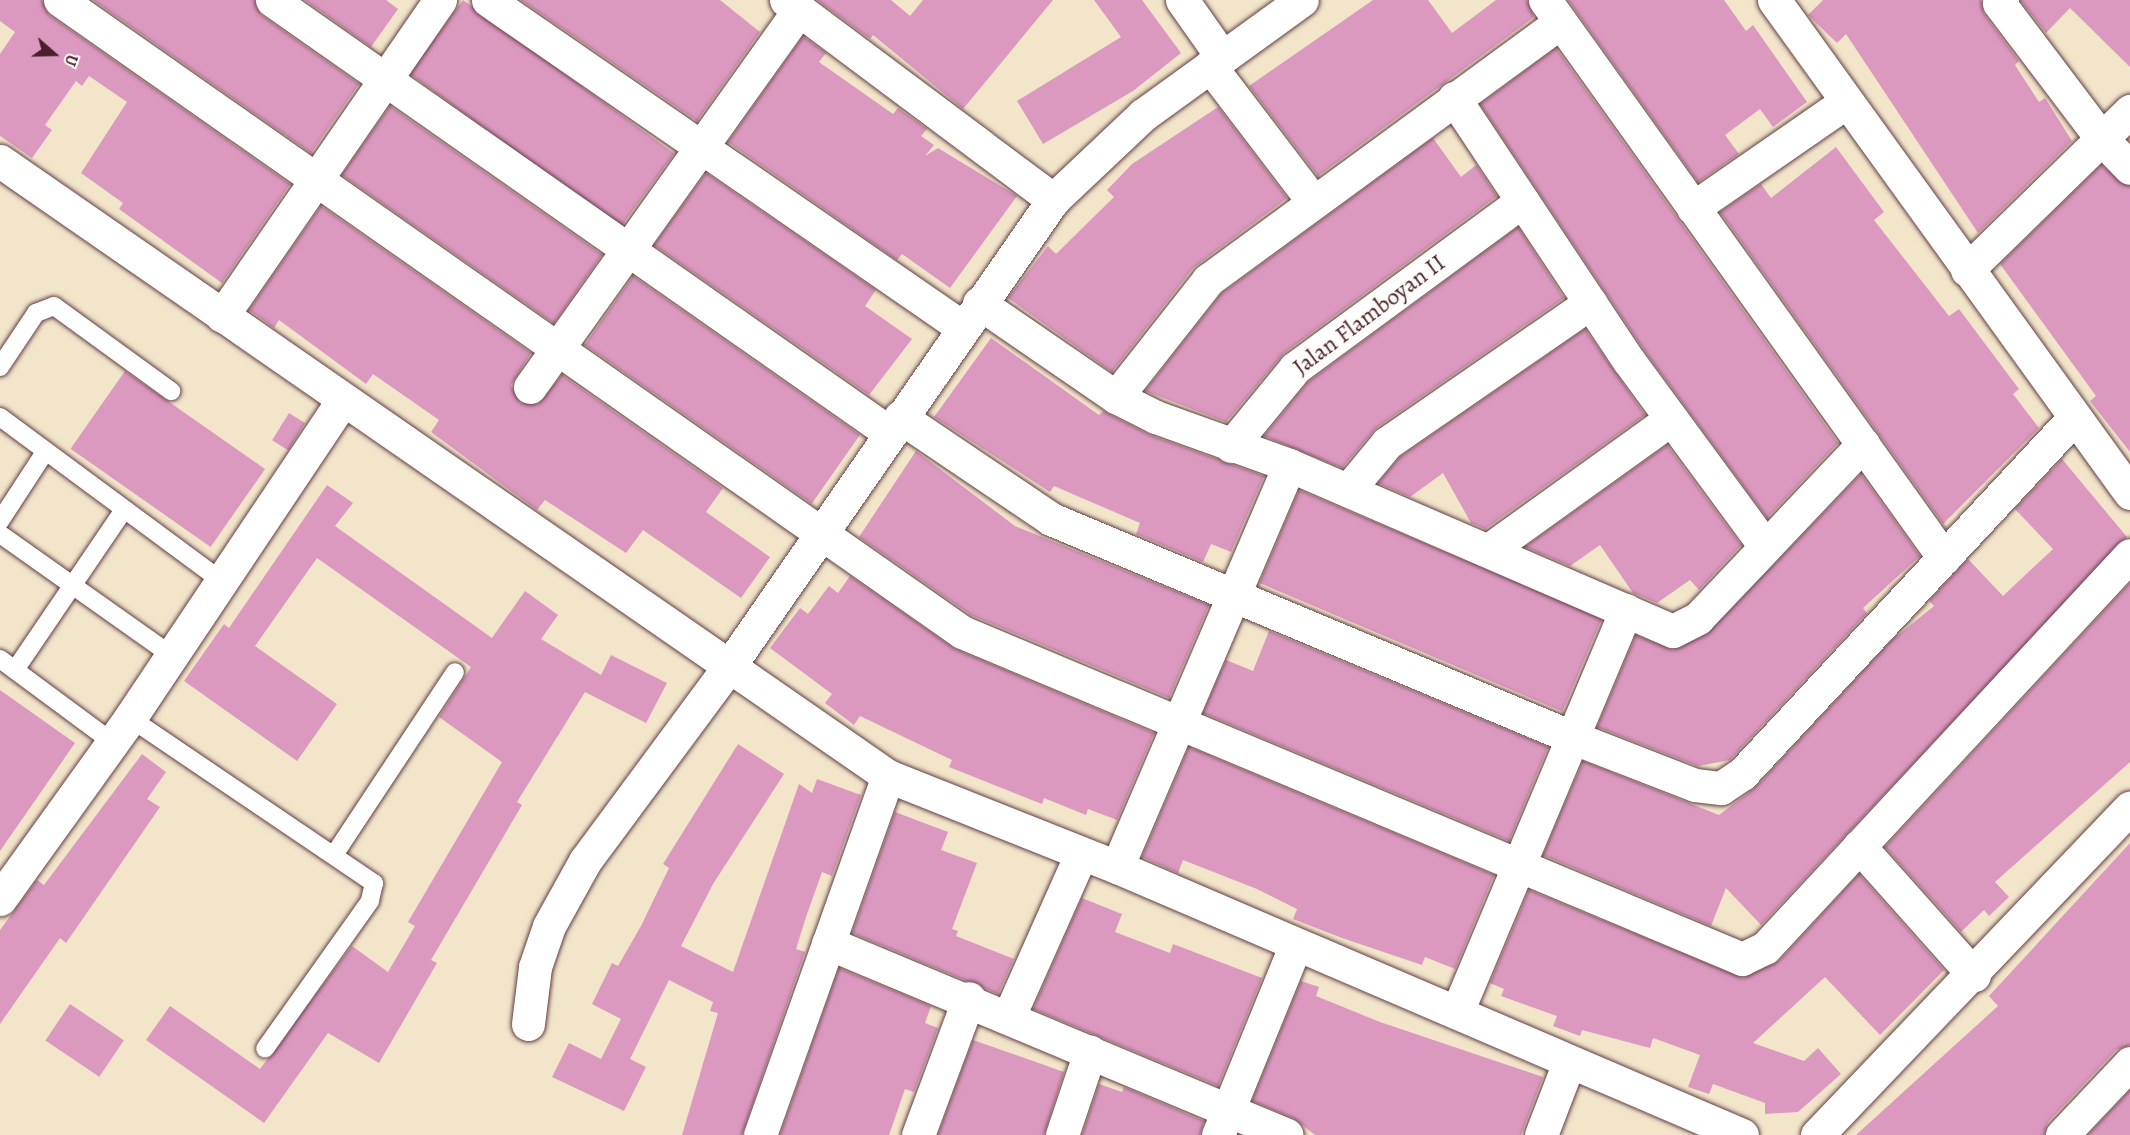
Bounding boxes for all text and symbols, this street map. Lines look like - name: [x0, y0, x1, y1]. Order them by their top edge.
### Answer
- north arrow: [24, 24, 84, 84]
- text: U: [59, 51, 83, 69]
- street label: Jalan Flamboyan II: [1287, 248, 1451, 382]

